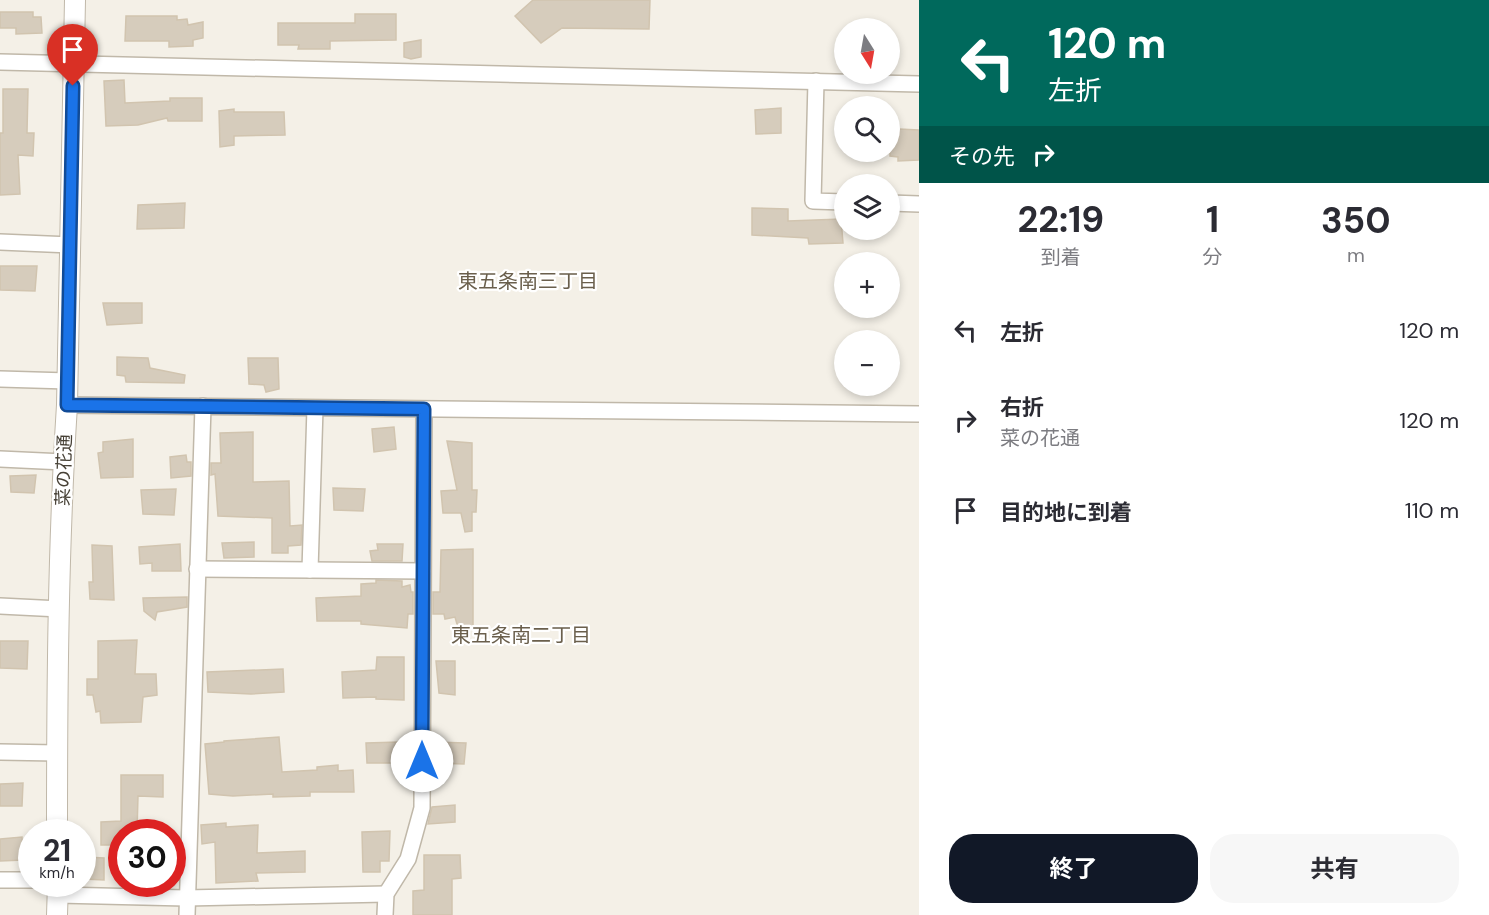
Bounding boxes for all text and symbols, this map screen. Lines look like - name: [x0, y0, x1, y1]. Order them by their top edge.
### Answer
- text: 120 m: [1048, 16, 1166, 71]
- north arrow: [834, 18, 900, 84]
- map controls: [834, 18, 900, 396]
- pin: [47, 24, 98, 86]
- icon: left: [949, 24, 1027, 102]
- icon: arrive: [56, 33, 89, 66]
- text: 左折: [1048, 73, 1102, 108]
- button: search: [834, 96, 900, 162]
- icon: right: [1027, 138, 1060, 171]
- text: その先: [949, 142, 1015, 171]
- button: layers: [834, 174, 900, 240]
- text: 22:19: [1017, 196, 1104, 243]
- text: 1: [1206, 196, 1219, 243]
- text: 350: [1321, 197, 1391, 244]
- text: m: [1347, 242, 1365, 268]
- text: 到着: [1041, 244, 1081, 270]
- text: 分: [1203, 244, 1223, 270]
- button: +: [834, 252, 900, 318]
- district label: 東五条南三丁目: [458, 268, 598, 294]
- icon: left: [949, 314, 982, 347]
- text: 120 m: [1399, 316, 1459, 345]
- text: 左折: [1000, 318, 1044, 347]
- button: −: [834, 330, 900, 396]
- text: 右折: [1000, 393, 1044, 422]
- icon: right: [949, 404, 982, 437]
- text: 120 m: [1399, 406, 1459, 435]
- text: 菜の花通: [1000, 425, 1080, 451]
- street label: 菜の花通: [51, 434, 77, 506]
- icon: arrive: [949, 494, 982, 527]
- text: 110 m: [1405, 496, 1459, 525]
- text: 目的地に到着: [1000, 498, 1132, 527]
- district label: 東五条南二丁目: [451, 622, 591, 648]
- position arrow: [390, 729, 454, 793]
- speed limit sign: 30: [108, 819, 186, 897]
- text: 21: [43, 831, 71, 870]
- button: 終了: [949, 834, 1198, 903]
- button: 共有: [1210, 834, 1459, 903]
- text: km/h: [39, 863, 75, 883]

